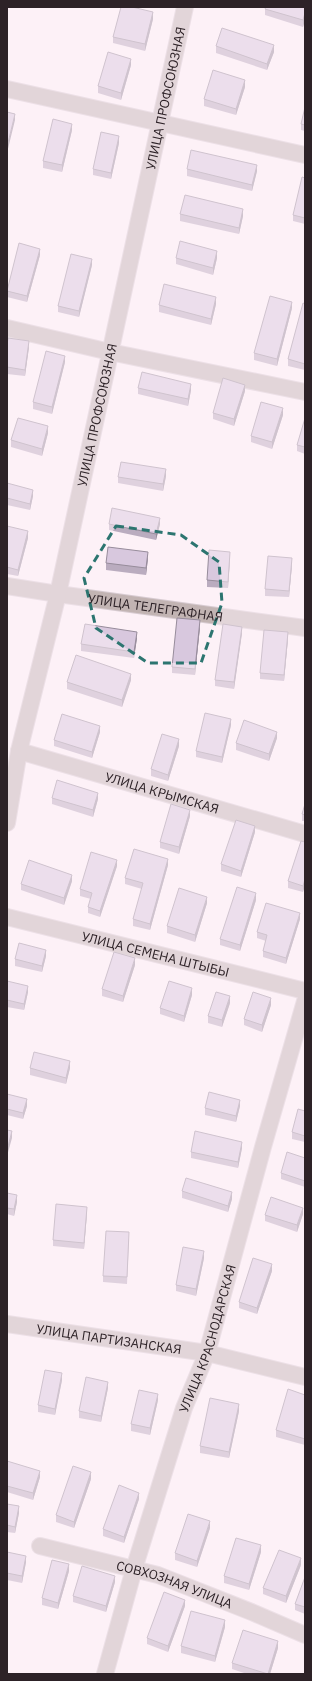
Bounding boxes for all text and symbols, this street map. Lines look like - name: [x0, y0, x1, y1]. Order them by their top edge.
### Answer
- street label: УЛИЦА ПРОФСОЮЗНАЯ: [141, 25, 189, 171]
- street label: УЛИЦА ПРОФСОЮЗНАЯ: [73, 342, 121, 488]
- street label: УЛИЦА ТЕЛЕГРАФНАЯ: [87, 590, 224, 625]
- street label: УЛИЦА КРЫМСКАЯ: [103, 768, 221, 817]
- street label: УЛИЦА СЕМЕНА ШТЫБЫ: [80, 927, 231, 980]
- street label: УЛИЦА КРАСНОДАРСКАЯ: [175, 1262, 239, 1415]
- street label: УЛИЦА ПАРТИЗАНСКАЯ: [35, 1320, 183, 1358]
- street label: СОВХОЗНАЯ УЛИЦА: [115, 1557, 236, 1612]

